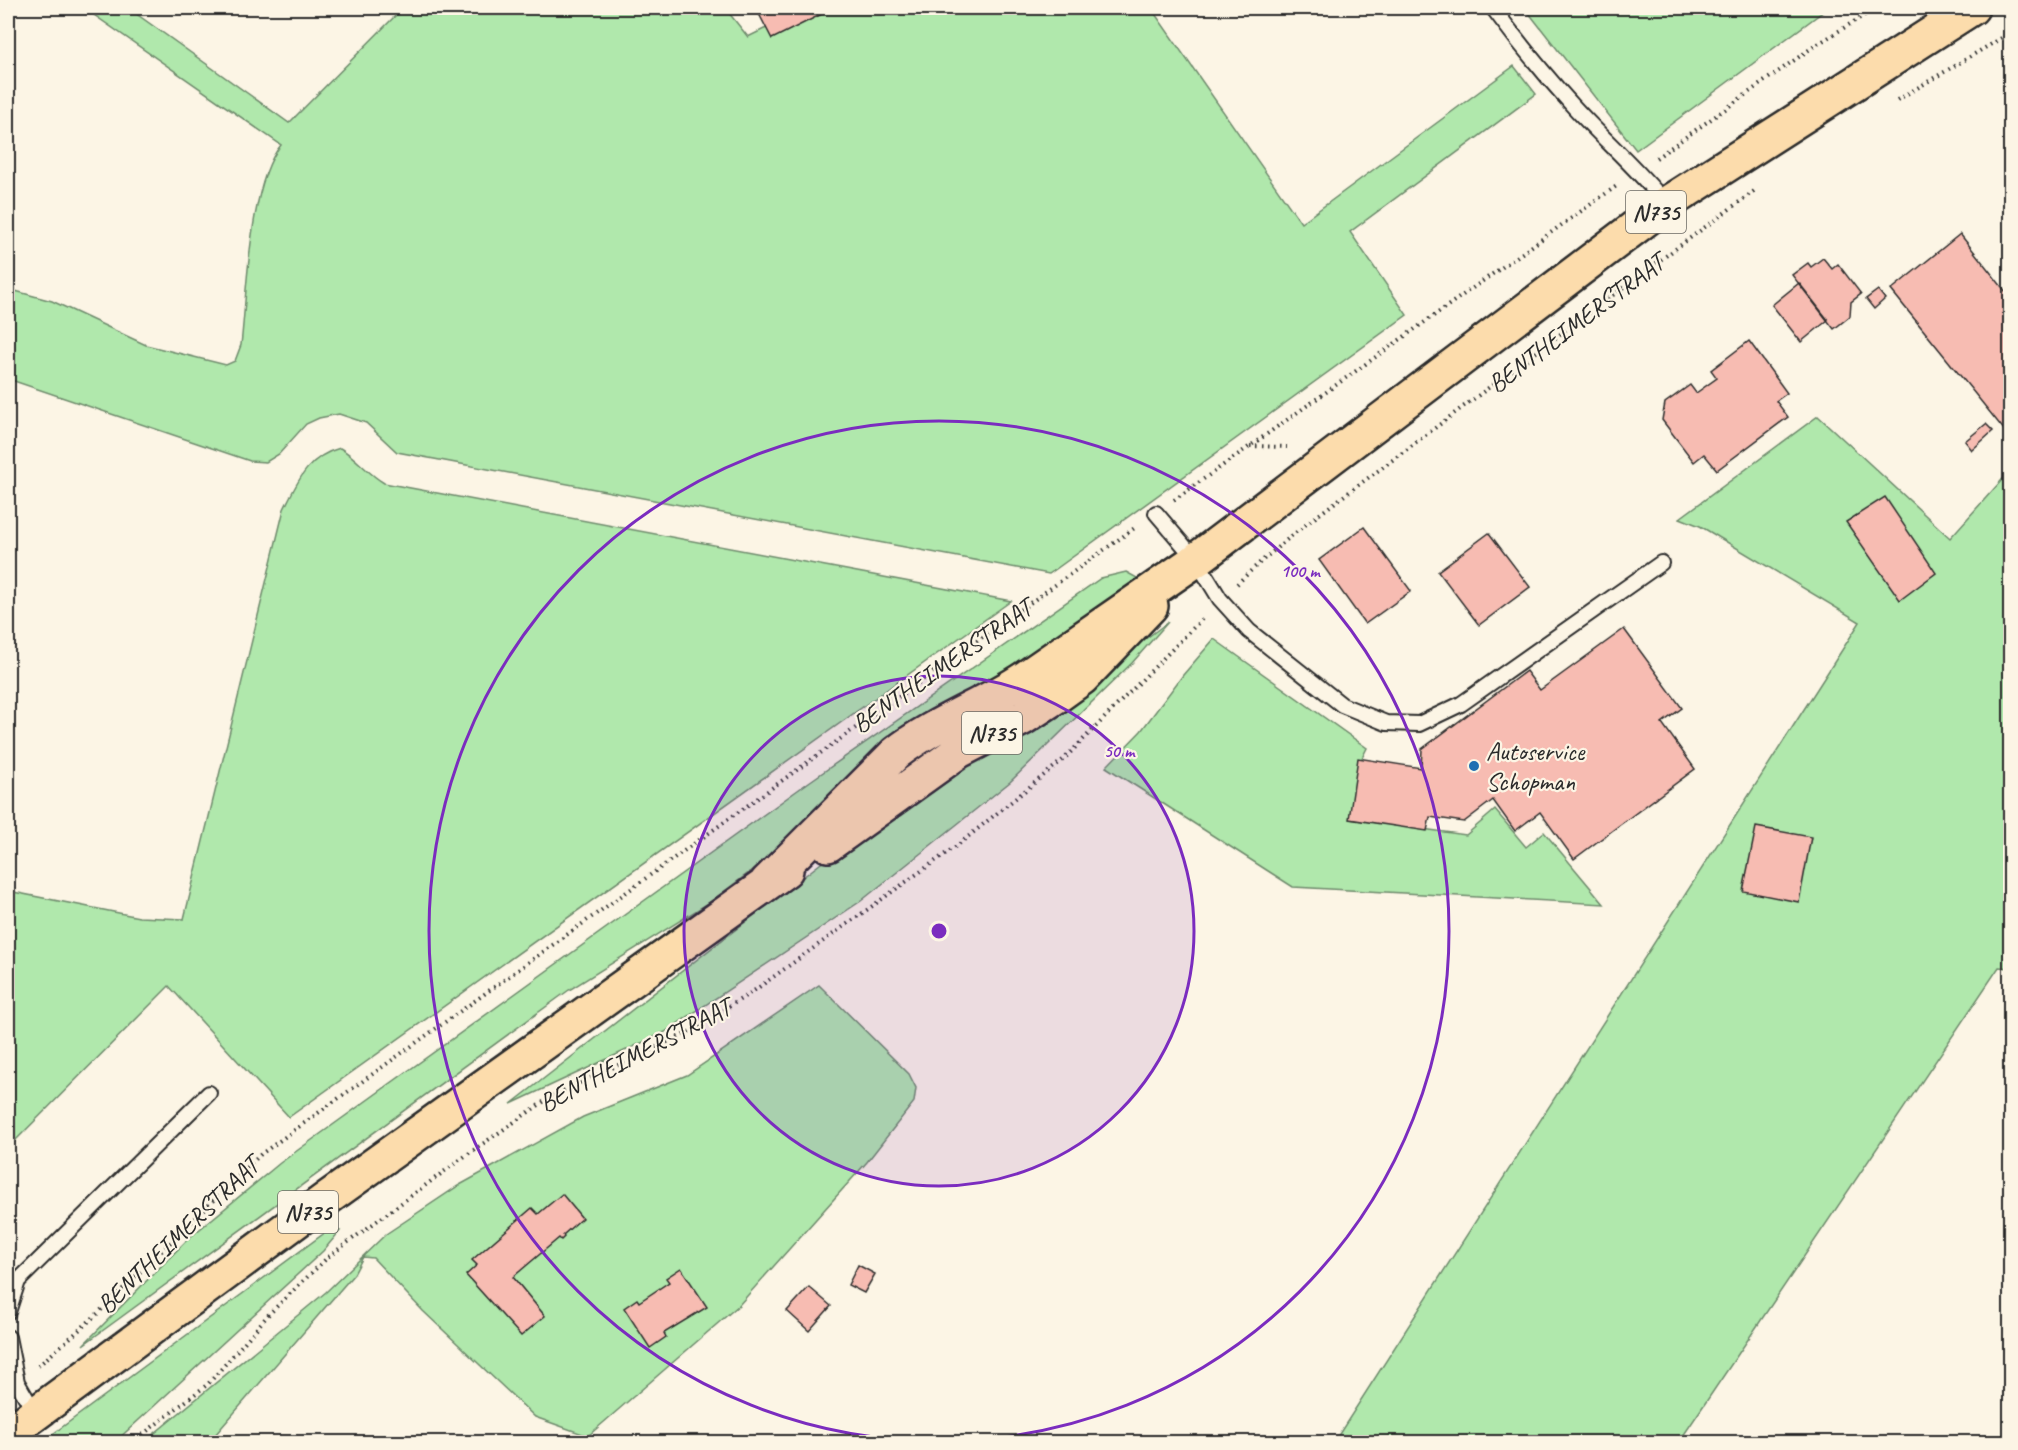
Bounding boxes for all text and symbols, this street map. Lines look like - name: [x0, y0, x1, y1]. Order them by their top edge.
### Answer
- road number: N735: [1626, 191, 1686, 233]
- street label: BENTHEIMERSTRAAT: [1481, 243, 1675, 400]
- text: 100 m: [1281, 560, 1321, 582]
- street label: BENTHEIMERSTRAAT: [845, 589, 1043, 741]
- road number: N735: [962, 712, 1022, 754]
- place label: Autoservice Schopman: [1486, 735, 1586, 798]
- text: 50 m: [1104, 740, 1136, 762]
- marker: Autoservice Schopman: [1467, 759, 1481, 773]
- centre of rings: [929, 921, 949, 941]
- street label: BENTHEIMERSTRAAT: [533, 988, 741, 1120]
- street label: BENTHEIMERSTRAAT: [90, 1146, 270, 1321]
- road number: N735: [278, 1191, 338, 1233]

